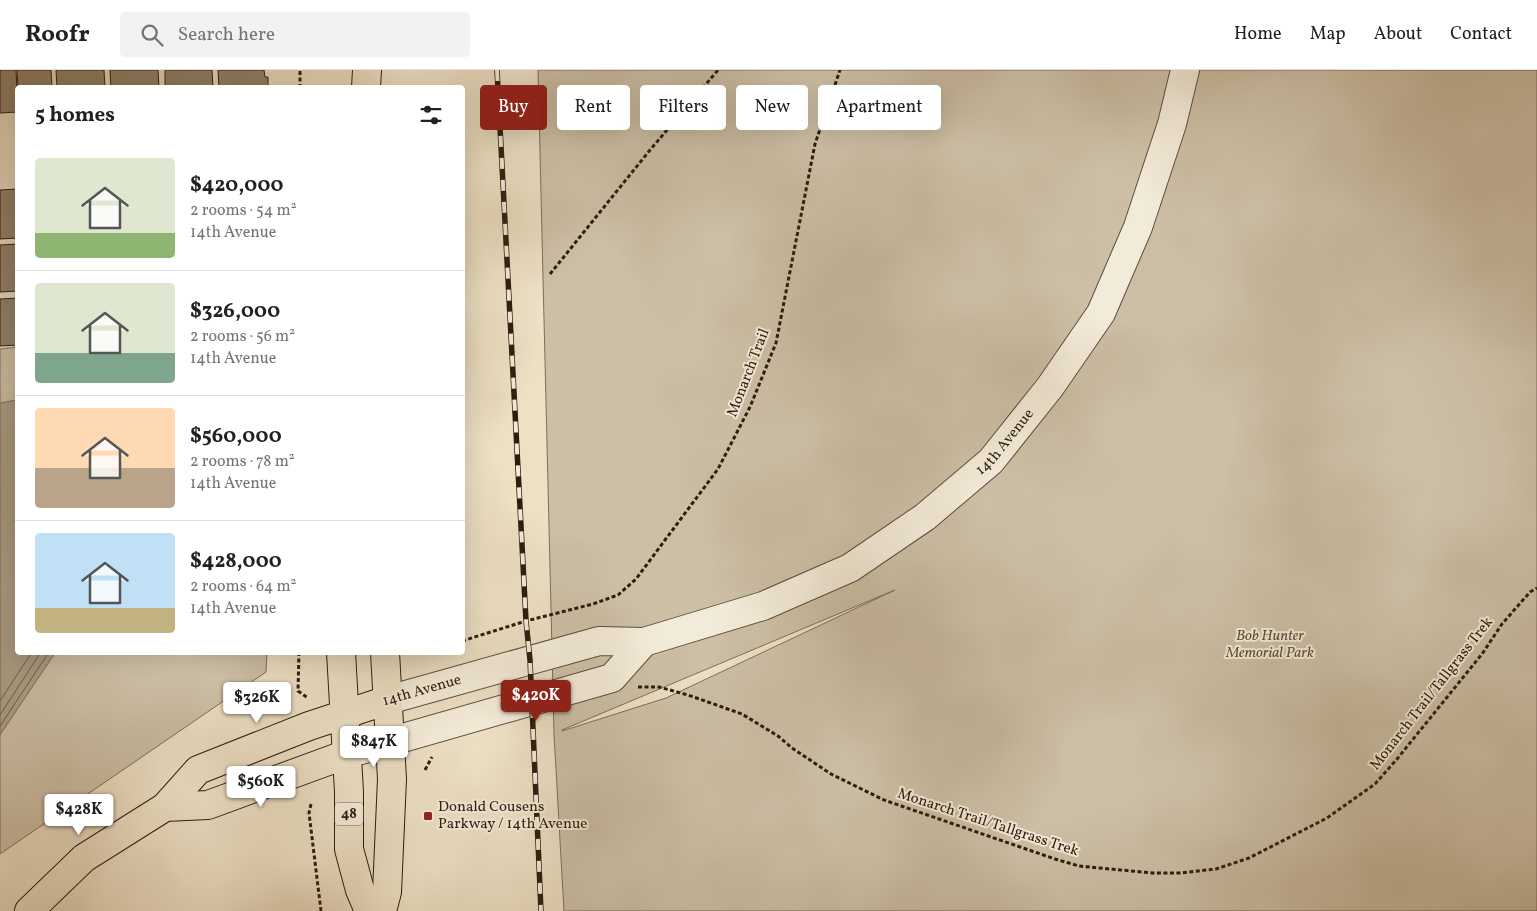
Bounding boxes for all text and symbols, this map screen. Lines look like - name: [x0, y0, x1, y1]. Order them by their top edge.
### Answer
- search box: [120, 12, 470, 57]
- text: Roofr: [25, 18, 90, 52]
- icon: search: [138, 21, 166, 49]
- text: Search here: [178, 22, 275, 48]
- text: Home: [1234, 22, 1282, 47]
- text: Map: [1310, 22, 1346, 47]
- text: About: [1374, 22, 1422, 47]
- text: Contact: [1450, 22, 1512, 47]
- chip: Buy: [480, 85, 547, 130]
- chip: Rent: [557, 85, 630, 130]
- chip: Filters: [640, 85, 726, 130]
- chip: New: [736, 85, 808, 130]
- chip: Apartment: [818, 85, 941, 130]
- text: 5 homes: [35, 101, 115, 130]
- icon: filters: [417, 101, 445, 129]
- text: $420,000: [190, 171, 283, 200]
- icon: home: [75, 178, 135, 238]
- text: 2 rooms · 54 m²: [190, 200, 297, 222]
- text: 14th Avenue: [190, 222, 276, 244]
- text: $326,000: [190, 297, 280, 326]
- icon: home: [75, 303, 135, 363]
- text: 2 rooms · 56 m²: [190, 326, 295, 348]
- street label: Monarch Trail: [723, 326, 775, 420]
- text: 14th Avenue: [190, 348, 276, 370]
- street label: 14th Avenue: [971, 404, 1039, 480]
- text: $560,000: [190, 422, 282, 451]
- icon: home: [75, 428, 135, 488]
- text: 2 rooms · 78 m²: [190, 451, 295, 473]
- text: 14th Avenue: [190, 473, 276, 495]
- text: $428,000: [190, 547, 282, 576]
- icon: home: [75, 553, 135, 613]
- text: 2 rooms · 64 m²: [190, 576, 297, 598]
- text: 14th Avenue: [190, 598, 276, 620]
- street label: Monarch Trail/Tallgrass Trek: [1365, 613, 1499, 775]
- park label: Bob Hunter Memorial Park: [1225, 626, 1314, 664]
- street label: 14th Avenue: [380, 670, 464, 712]
- pin: $420K: [501, 680, 571, 722]
- pin: $326K: [222, 682, 292, 724]
- text: $420K: [512, 685, 560, 707]
- text: $326K: [234, 687, 280, 709]
- pin: $847K: [339, 726, 409, 768]
- text: $847K: [351, 731, 397, 753]
- pin: $560K: [226, 766, 296, 808]
- text: $560K: [238, 771, 284, 793]
- street label: Monarch Trail/Tallgrass Trek: [895, 784, 1081, 862]
- pin: $428K: [44, 794, 114, 836]
- place label: Donald Cousens Parkway / 14th Avenue: [438, 797, 587, 835]
- text: $428K: [55, 799, 103, 821]
- road number: 48: [335, 802, 363, 826]
- marker: Donald Cousens Parkway / 14th Avenue: [422, 810, 434, 822]

